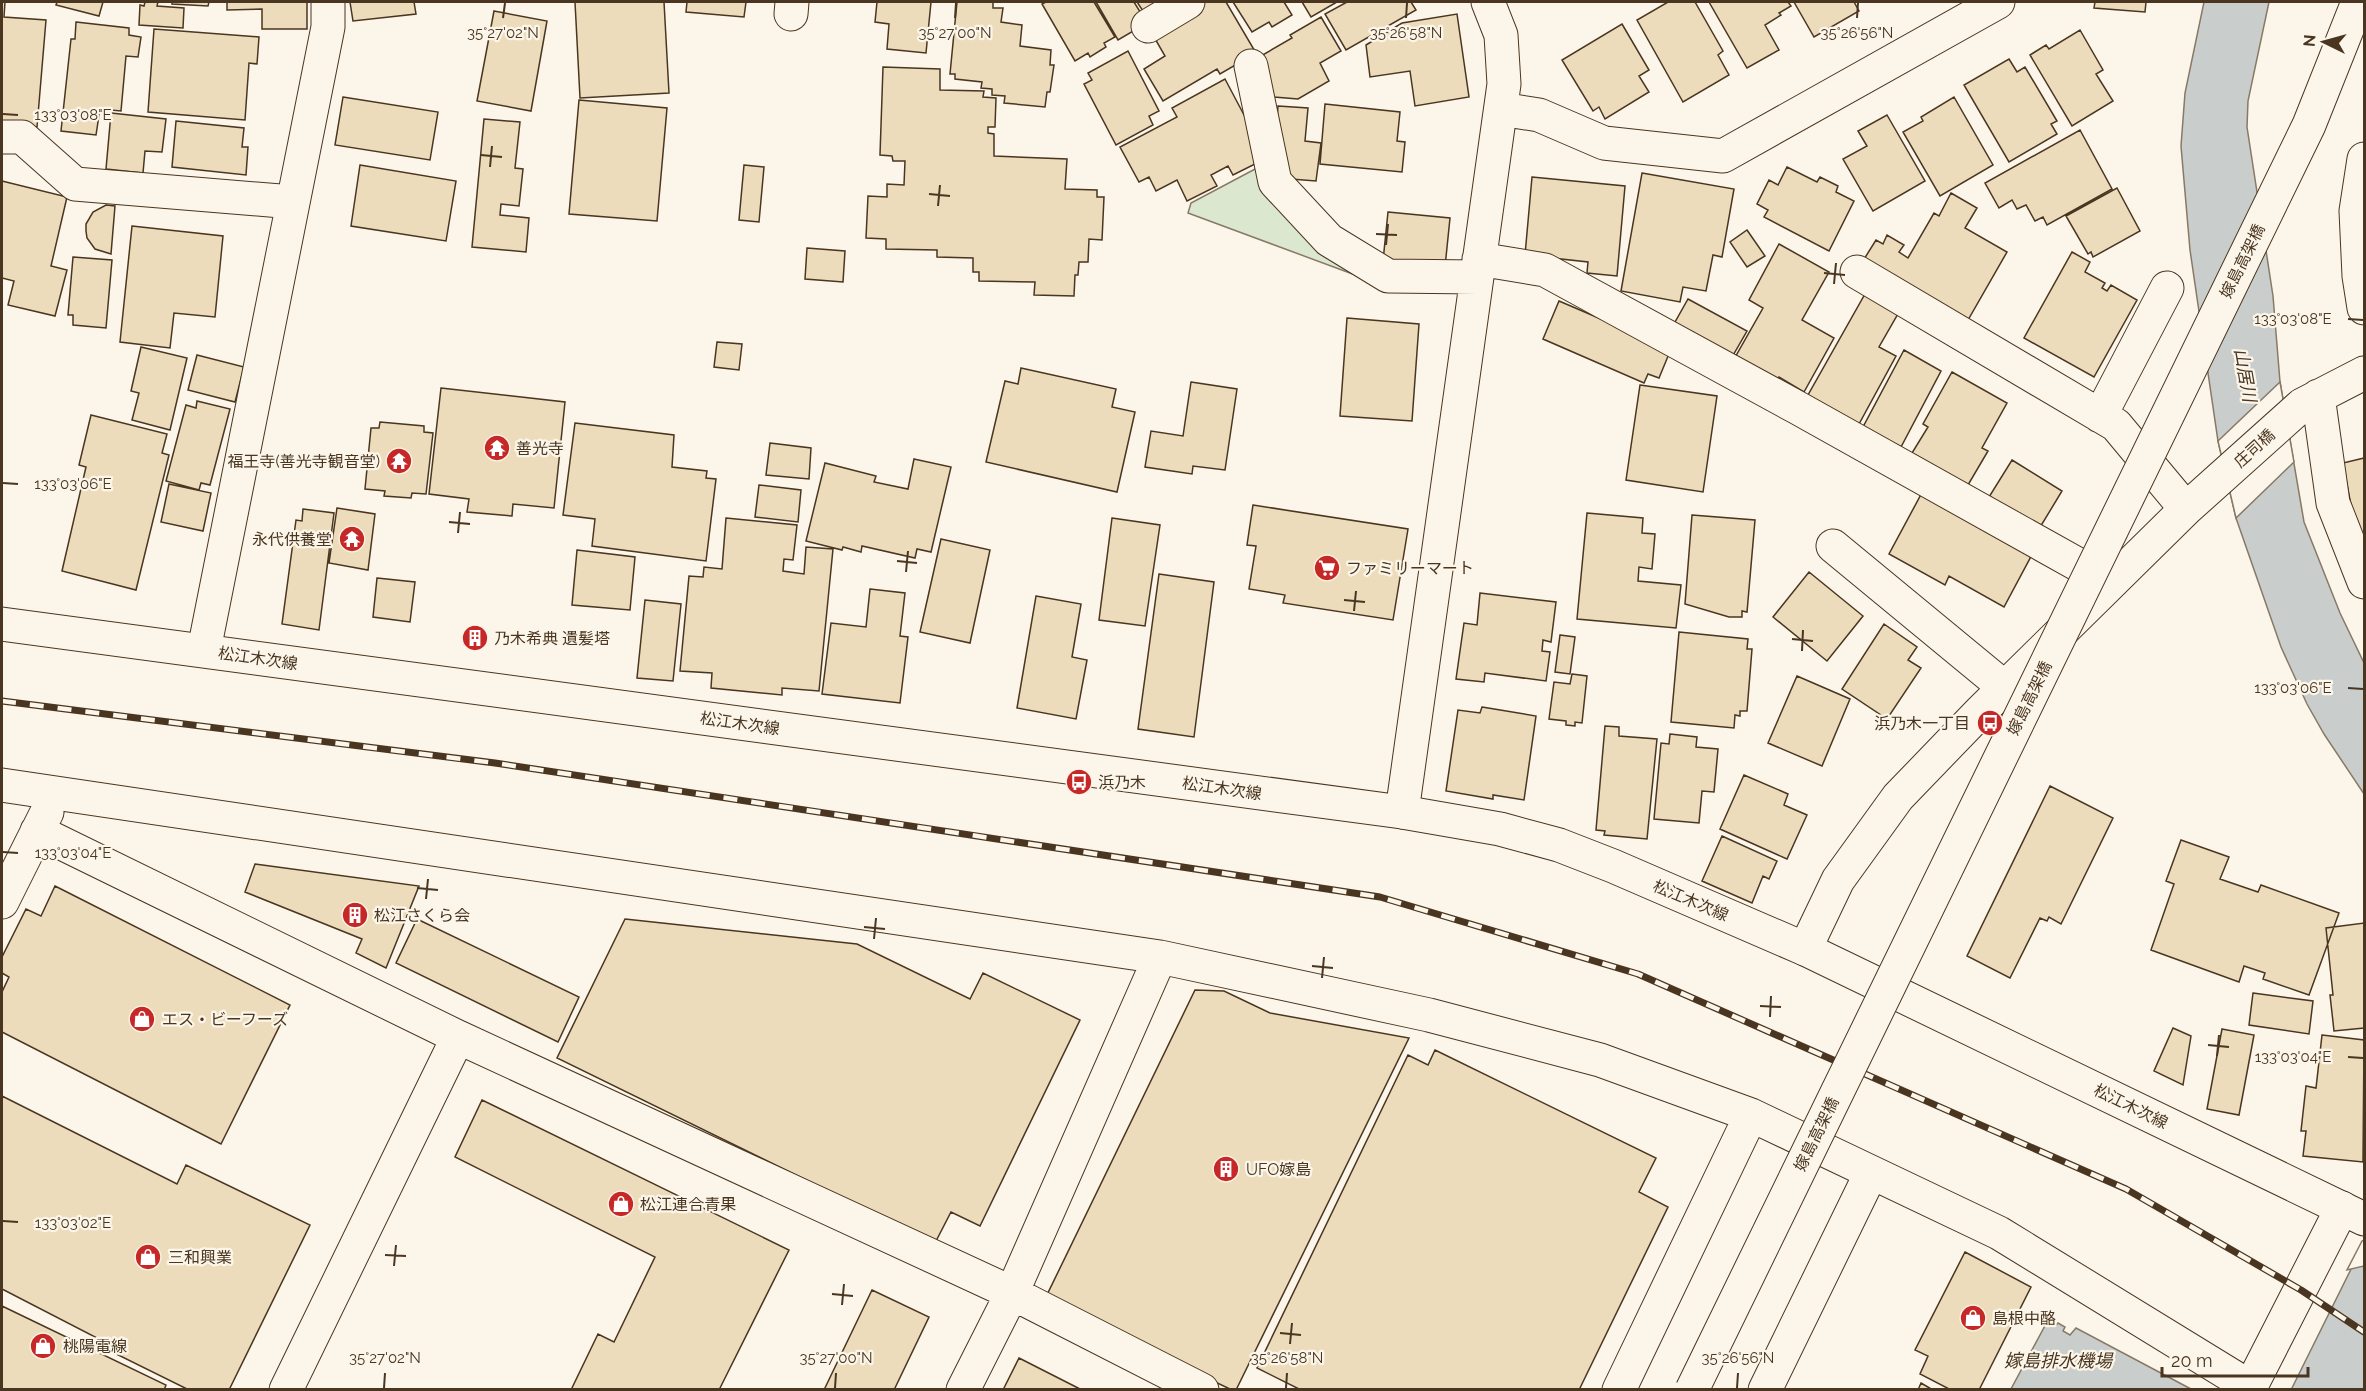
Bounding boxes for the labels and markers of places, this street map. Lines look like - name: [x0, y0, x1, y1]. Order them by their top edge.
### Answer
- temple icon: 善光寺: [482, 433, 512, 463]
- place label: 善光寺: [516, 439, 564, 458]
- temple icon: 福王寺(善光寺観音堂): [384, 446, 414, 476]
- place label: 福王寺(善光寺観音堂): [227, 452, 380, 471]
- temple icon: 永代供養堂: [337, 524, 367, 554]
- place label: 永代供養堂: [252, 530, 332, 549]
- supermarket icon: ファミリーマート: [1312, 553, 1342, 583]
- place label: ファミリーマート: [1346, 559, 1474, 578]
- building icon: 乃木希典 遺髪塔: [460, 623, 490, 653]
- place label: 乃木希典 遺髪塔: [494, 629, 610, 648]
- bus stop icon: 浜乃木一丁目: [1975, 708, 2005, 738]
- place label: 浜乃木一丁目: [1874, 714, 1970, 733]
- bus stop icon: 浜乃木: [1064, 767, 1094, 797]
- place label: 浜乃木: [1098, 773, 1146, 792]
- building icon: 松江さくら会: [340, 900, 370, 930]
- place label: 松江さくら会: [374, 906, 470, 925]
- shop icon: エス・ビーフーズ: [127, 1004, 157, 1034]
- place label: エス・ビーフーズ: [162, 1010, 288, 1029]
- building icon: UFO嫁島: [1211, 1154, 1241, 1184]
- place label: UFO嫁島: [1246, 1160, 1311, 1179]
- shop icon: 松江連合青果: [606, 1189, 636, 1219]
- place label: 松江連合青果: [640, 1195, 736, 1214]
- shop icon: 三和興業: [133, 1242, 163, 1272]
- place label: 三和興業: [168, 1248, 232, 1267]
- shop icon: 島根中酪: [1958, 1303, 1988, 1333]
- place label: 島根中酪: [1992, 1309, 2056, 1328]
- shop icon: 桃陽電線: [28, 1331, 58, 1361]
- place label: 桃陽電線: [63, 1337, 127, 1356]

